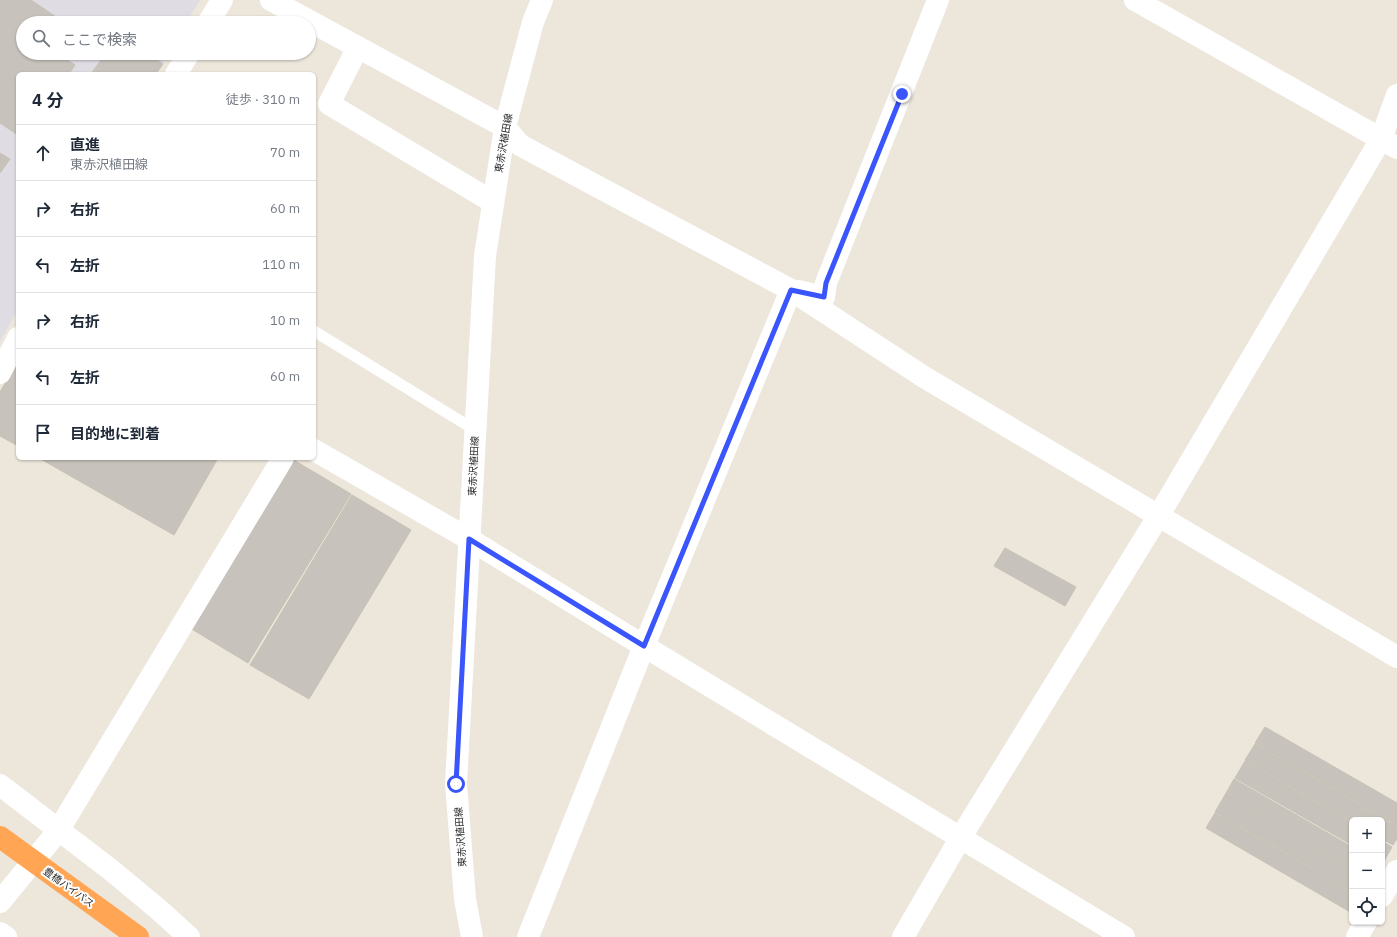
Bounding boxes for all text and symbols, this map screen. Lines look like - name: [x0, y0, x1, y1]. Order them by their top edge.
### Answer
- search box: [16, 16, 316, 60]
- icon: search: [30, 27, 52, 49]
- text: ここで検索: [62, 30, 137, 49]
- route end: [893, 85, 911, 103]
- text: 4 分: [32, 89, 63, 111]
- text: 徒歩 · 310 m: [226, 91, 300, 108]
- street label: 東赤沢植田線: [492, 112, 515, 174]
- text: 直進: [70, 135, 100, 154]
- icon: ahead: [32, 142, 54, 164]
- text: 70 m: [270, 144, 300, 161]
- text: 東赤沢植田線: [70, 156, 148, 173]
- icon: right: [32, 198, 54, 220]
- text: 右折: [70, 200, 100, 219]
- text: 60 m: [270, 200, 300, 217]
- icon: left: [32, 254, 54, 276]
- text: 左折: [70, 256, 100, 275]
- text: 110 m: [262, 256, 300, 273]
- icon: right: [32, 310, 54, 332]
- text: 右折: [70, 312, 100, 331]
- text: 10 m: [270, 312, 300, 329]
- icon: left: [32, 366, 54, 388]
- text: 左折: [70, 368, 100, 387]
- text: 60 m: [270, 368, 300, 385]
- icon: arrive: [32, 422, 54, 444]
- text: 目的地に到着: [70, 424, 160, 443]
- street label: 東赤沢植田線: [465, 436, 482, 496]
- route start: [447, 775, 465, 793]
- street label: 東赤沢植田線: [452, 807, 469, 867]
- map controls: [1349, 817, 1385, 925]
- button: +: [1349, 817, 1385, 853]
- button: −: [1349, 853, 1385, 889]
- street label: 豊橋バイパス: [41, 865, 97, 910]
- button: locate: [1349, 889, 1385, 925]

